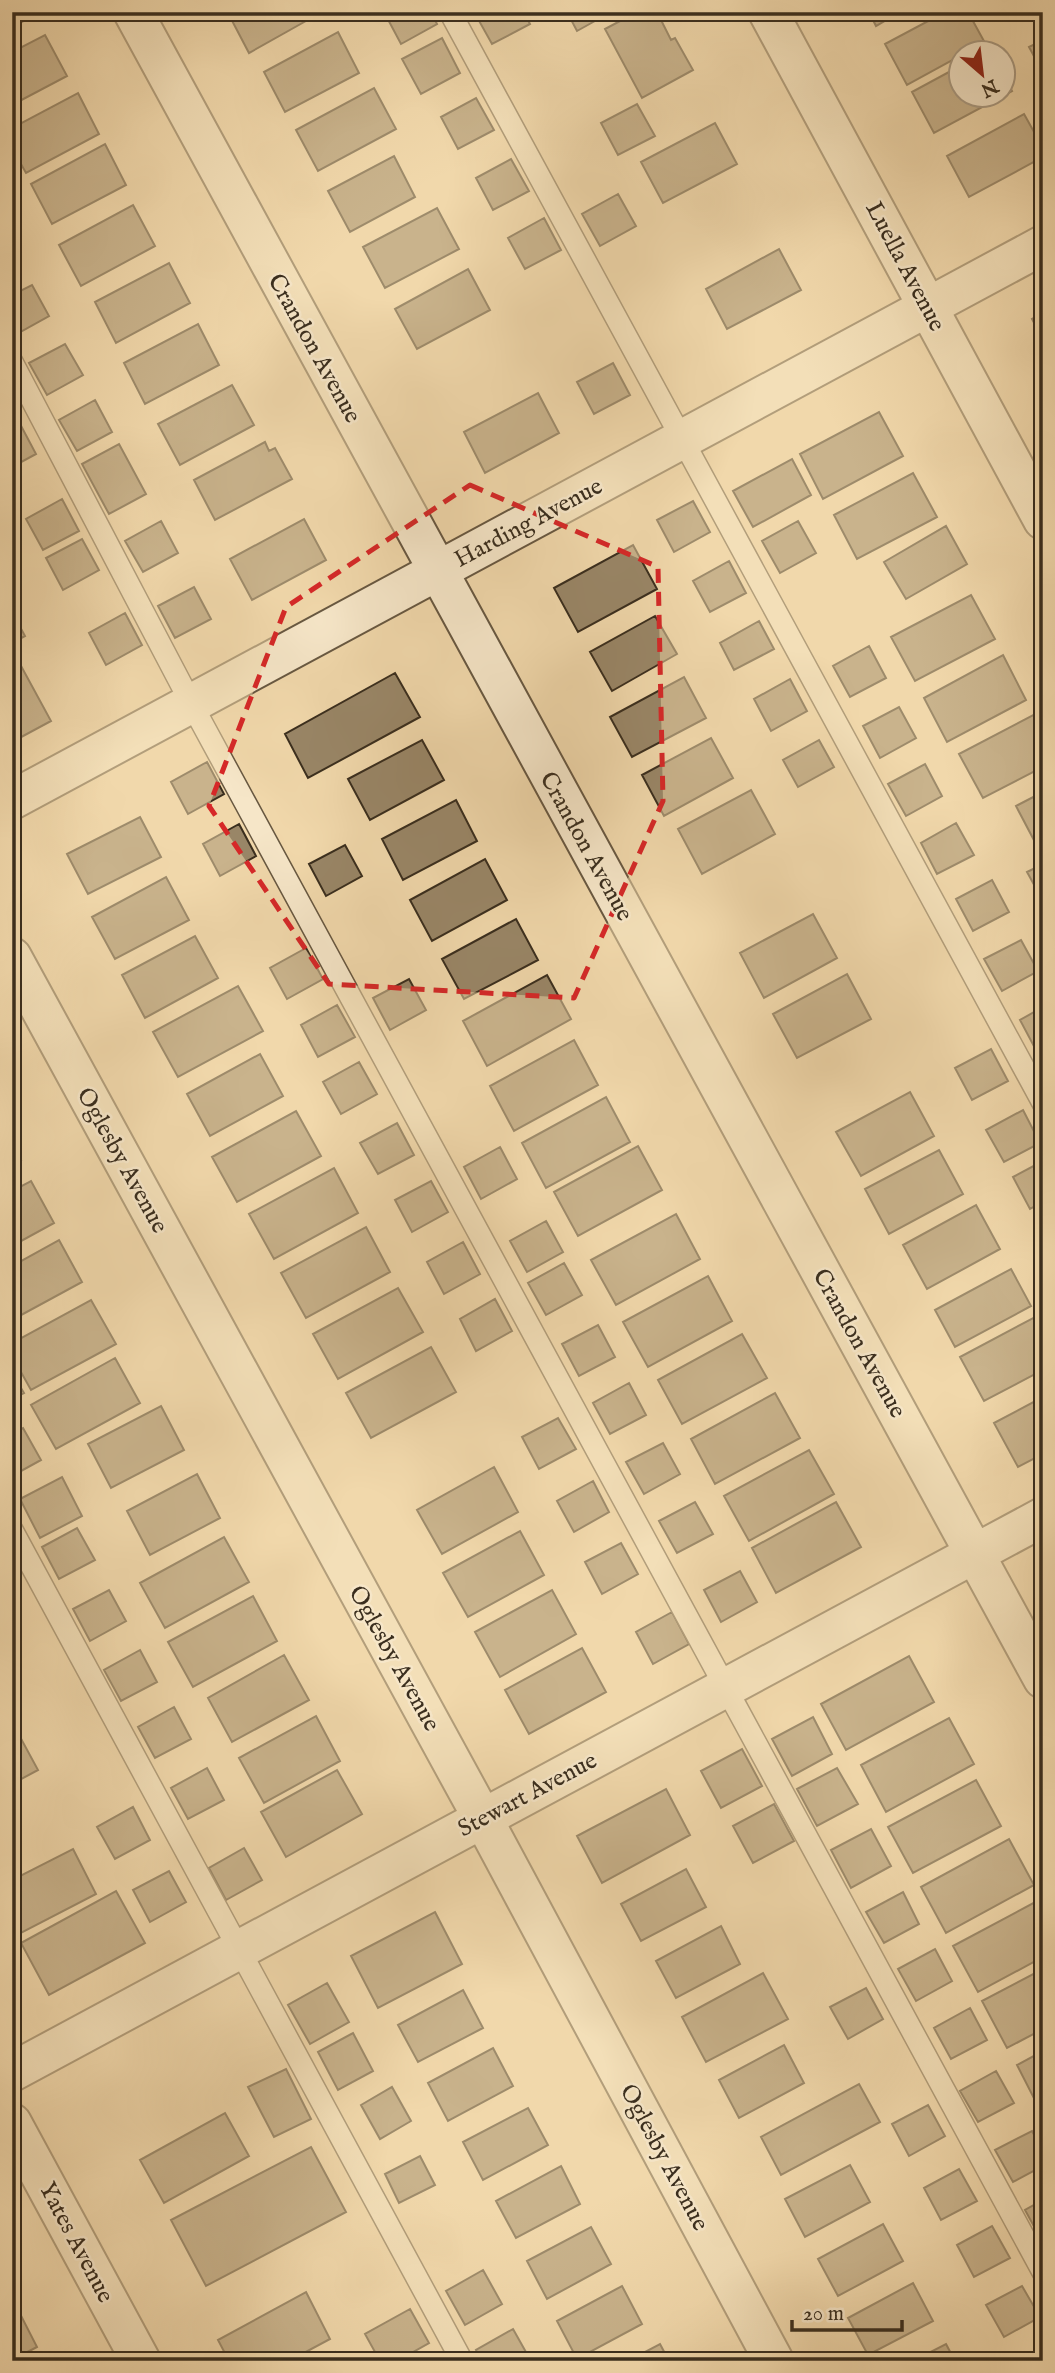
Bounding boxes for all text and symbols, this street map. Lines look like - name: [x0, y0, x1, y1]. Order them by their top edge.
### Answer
- north arrow: [946, 38, 1016, 108]
- text: N: [976, 72, 1003, 102]
- street label: Luella Avenue: [858, 196, 952, 337]
- street label: Crandon Avenue: [260, 269, 367, 429]
- street label: Harding Avenue: [449, 471, 608, 575]
- street label: Crandon Avenue: [532, 767, 639, 927]
- street label: Oglesby Avenue: [69, 1082, 174, 1239]
- street label: Crandon Avenue: [805, 1264, 912, 1424]
- street label: Oglesby Avenue: [341, 1580, 446, 1737]
- street label: Stewart Avenue: [453, 1746, 603, 1845]
- street label: Oglesby Avenue: [612, 2079, 715, 2236]
- street label: Yates Avenue: [31, 2177, 120, 2308]
- scale bar: [792, 2289, 903, 2333]
- text: 20 m: [803, 2301, 844, 2328]

